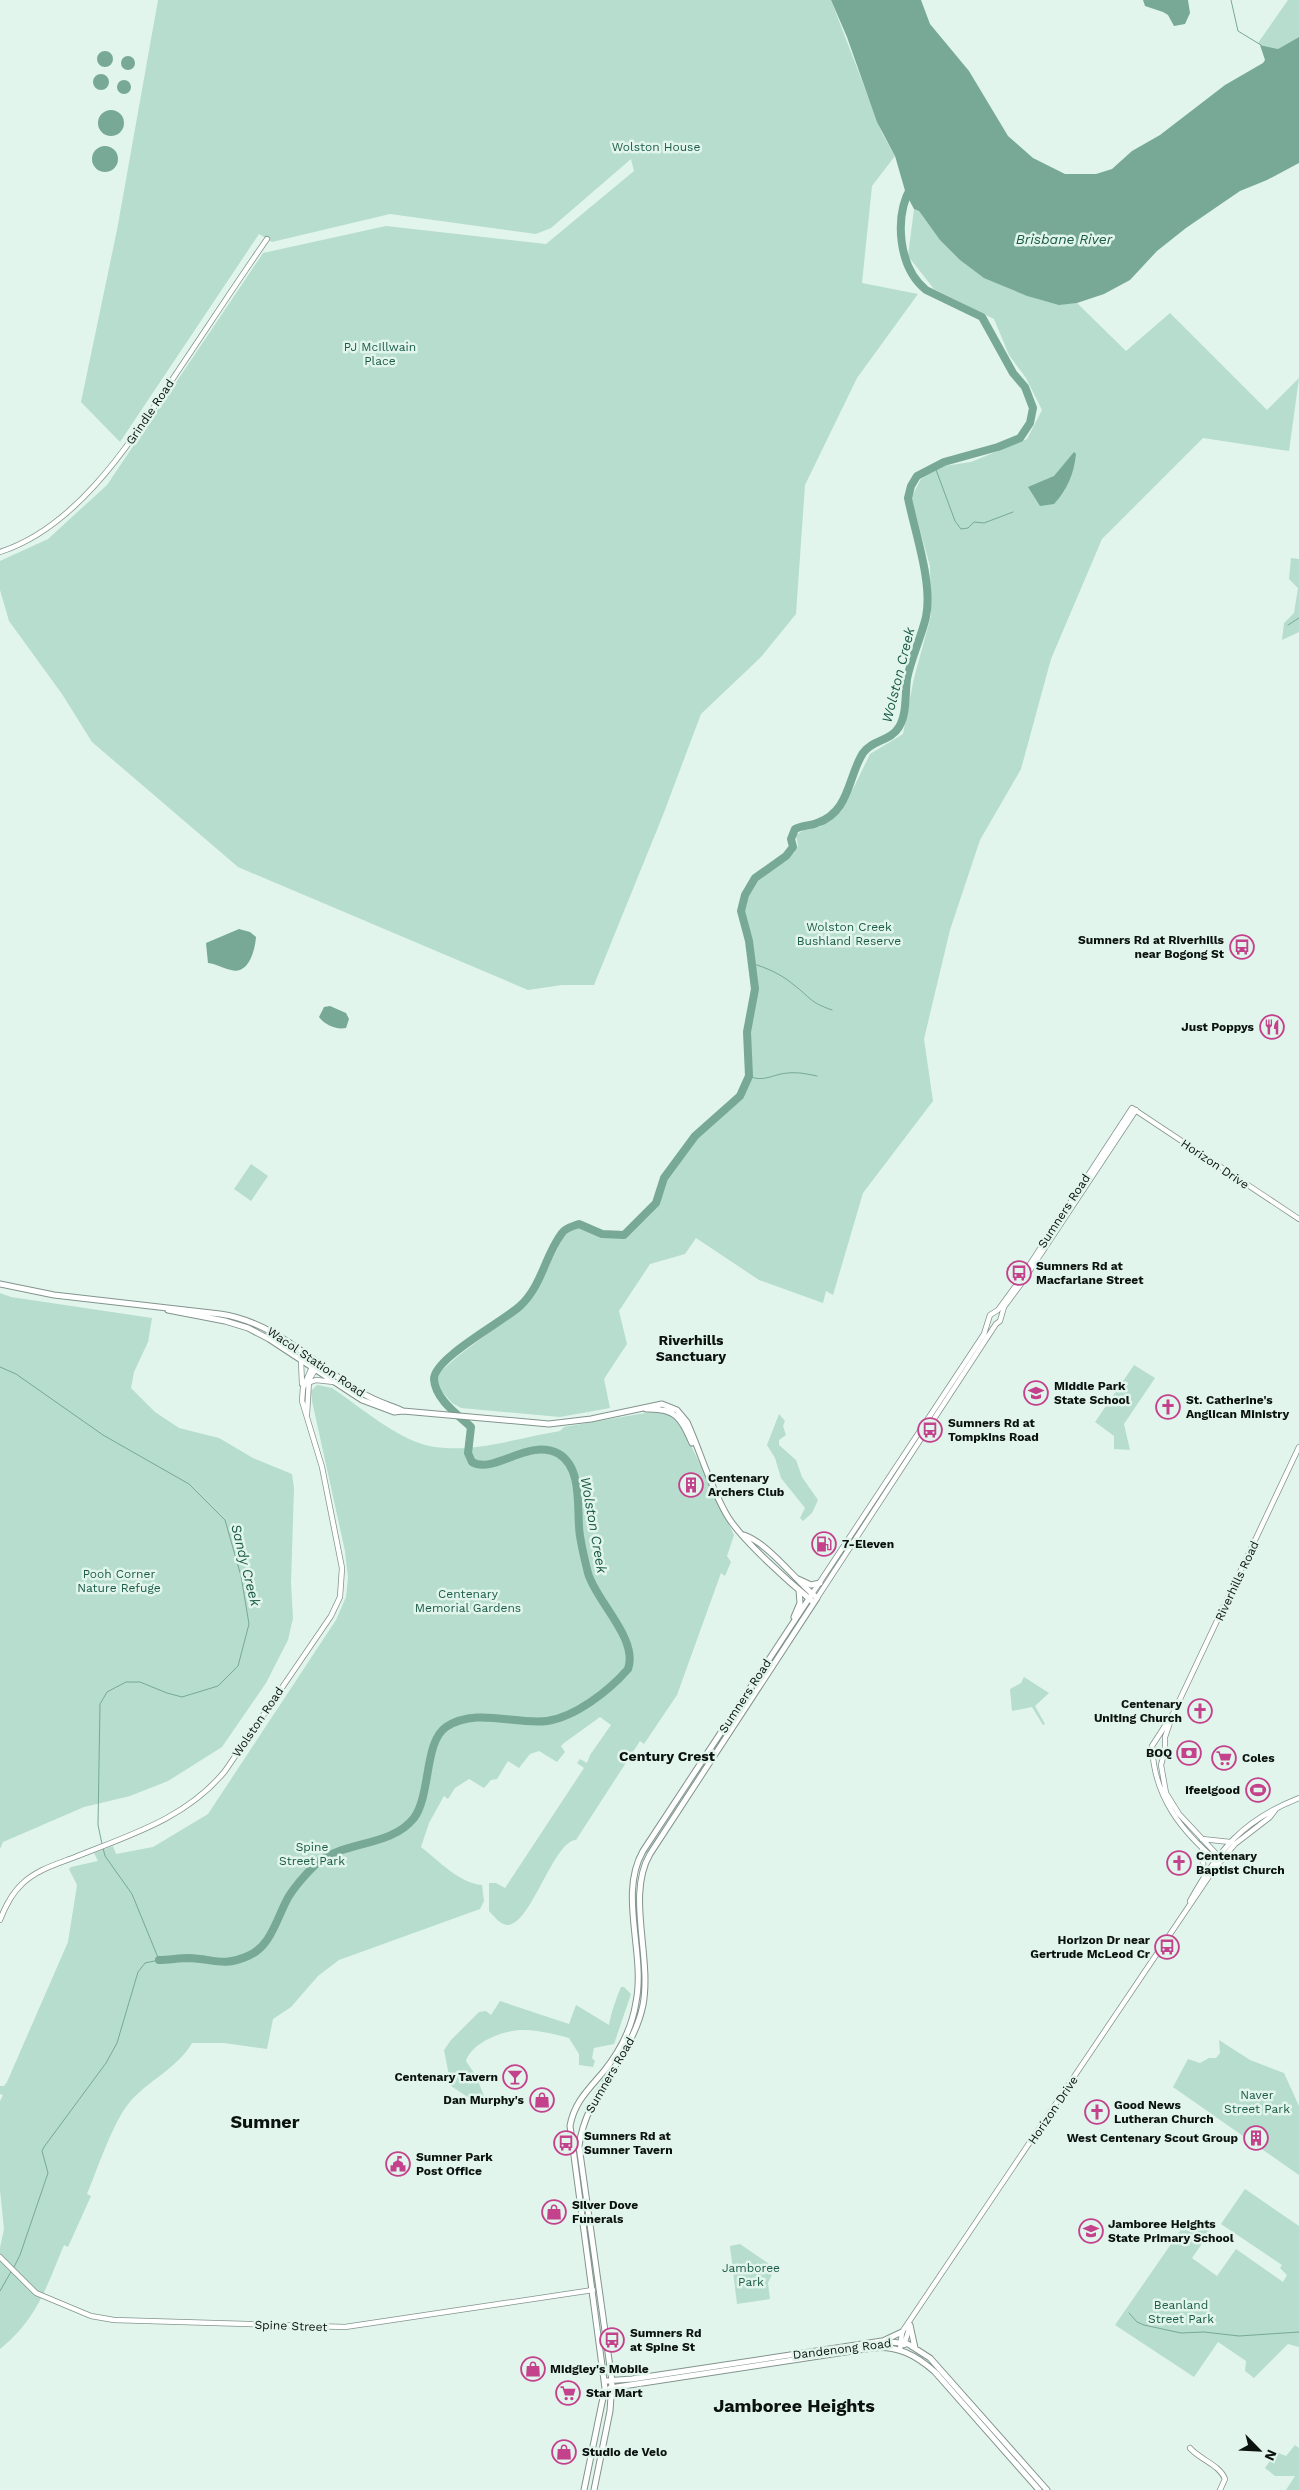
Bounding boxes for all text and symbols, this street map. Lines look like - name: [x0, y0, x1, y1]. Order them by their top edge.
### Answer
- park label: Wolston House: [612, 140, 700, 154]
- water label: Brisbane River: [1016, 231, 1113, 247]
- park label: PJ McIllwain Place: [344, 340, 416, 368]
- street label: Grindle Road: [123, 377, 177, 447]
- water label: Wolston Creek: [878, 625, 918, 724]
- park label: Wolston Creek Bushland Reserve: [797, 920, 901, 948]
- place label: Sumners Rd at Riverhills near Bogong St: [1078, 933, 1225, 961]
- bus stop icon: Sumners Rd at Riverhills near Bogong St: [1229, 934, 1255, 960]
- restaurant icon: Just Poppys: [1259, 1014, 1285, 1040]
- place label: Just Poppys: [1181, 1020, 1255, 1034]
- street label: Horizon Drive: [1178, 1136, 1252, 1192]
- street label: Sumners Road: [1035, 1171, 1093, 1251]
- place label: Sumners Rd at Macfarlane Street: [1036, 1259, 1144, 1287]
- bus stop icon: Sumners Rd at Macfarlane Street: [1006, 1260, 1032, 1286]
- street label: Wacol Station Road: [265, 1324, 367, 1400]
- district label: Riverhills Sanctuary: [656, 1332, 726, 1364]
- place label: Middle Park State School: [1054, 1379, 1130, 1407]
- school or university icon: Middle Park State School: [1023, 1380, 1049, 1406]
- place label: St. Catherine's Anglican Ministry: [1186, 1393, 1289, 1421]
- church icon: St. Catherine's Anglican Ministry: [1155, 1394, 1181, 1420]
- place label: Sumners Rd at Tompkins Road: [948, 1416, 1039, 1444]
- bus stop icon: Sumners Rd at Tompkins Road: [917, 1417, 943, 1443]
- place label: Centenary Archers Club: [708, 1471, 785, 1499]
- building icon: Centenary Archers Club: [678, 1472, 704, 1498]
- water label: Wolston Creek: [578, 1476, 610, 1575]
- water label: Sandy Creek: [228, 1522, 264, 1608]
- fuel station icon: 7-Eleven: [811, 1531, 837, 1557]
- place label: 7-Eleven: [842, 1537, 894, 1551]
- street label: Riverhills Road: [1212, 1539, 1262, 1623]
- park label: Pooh Corner Nature Refuge: [77, 1567, 161, 1595]
- park label: Centenary Memorial Gardens: [415, 1587, 521, 1615]
- street label: Sumners Road: [716, 1656, 774, 1736]
- street label: Wolston Road: [229, 1684, 287, 1760]
- place label: Centenary Uniting Church: [1094, 1697, 1182, 1725]
- church icon: Centenary Uniting Church: [1187, 1698, 1213, 1724]
- bank icon: BOQ: [1176, 1740, 1202, 1766]
- supermarket icon: Coles: [1211, 1745, 1237, 1771]
- place label: BOQ: [1146, 1746, 1172, 1760]
- district label: Century Crest: [619, 1748, 715, 1764]
- place label: Coles: [1242, 1751, 1275, 1765]
- sports icon: ifeelgood: [1245, 1777, 1271, 1803]
- place label: ifeelgood: [1185, 1783, 1240, 1797]
- park label: Spine Street Park: [279, 1840, 345, 1868]
- place label: Centenary Baptist Church: [1196, 1849, 1285, 1877]
- church icon: Centenary Baptist Church: [1166, 1850, 1192, 1876]
- place label: Horizon Dr near Gertrude McLeod Cr: [1030, 1933, 1151, 1961]
- bus stop icon: Horizon Dr near Gertrude McLeod Cr: [1154, 1934, 1180, 1960]
- street label: Sumners Road: [583, 2035, 637, 2115]
- bar icon: Centenary Tavern: [502, 2064, 528, 2090]
- place label: Centenary Tavern: [394, 2070, 498, 2084]
- street label: Horizon Drive: [1025, 2073, 1081, 2147]
- shop icon: Dan Murphy's: [529, 2087, 555, 2113]
- park label: Naver Street Park: [1224, 2088, 1290, 2116]
- place label: Dan Murphy's: [443, 2093, 525, 2107]
- place label: Good News Lutheran Church: [1114, 2098, 1214, 2126]
- church icon: Good News Lutheran Church: [1084, 2099, 1110, 2125]
- district label: Sumner: [231, 2111, 300, 2132]
- building icon: West Centenary Scout Group: [1243, 2125, 1269, 2151]
- place label: Sumners Rd at Sumner Tavern: [584, 2129, 673, 2157]
- bus stop icon: Sumners Rd at Sumner Tavern: [553, 2130, 579, 2156]
- place label: West Centenary Scout Group: [1067, 2131, 1238, 2145]
- place label: Sumner Park Post Office: [416, 2150, 493, 2178]
- public building icon: Sumner Park Post Office: [385, 2151, 411, 2177]
- place label: Silver Dove Funerals: [572, 2198, 638, 2226]
- shop icon: Silver Dove Funerals: [541, 2199, 567, 2225]
- place label: Jamboree Heights State Primary School: [1108, 2217, 1234, 2245]
- school or university icon: Jamboree Heights State Primary School: [1078, 2218, 1104, 2244]
- park label: Jamboree Park: [722, 2261, 780, 2289]
- park label: Beanland Street Park: [1148, 2298, 1214, 2326]
- street label: Spine Street: [254, 2318, 328, 2334]
- place label: Sumners Rd at Spine St: [630, 2326, 701, 2354]
- bus stop icon: Sumners Rd at Spine St: [599, 2327, 625, 2353]
- street label: Dandenong Road: [792, 2336, 892, 2362]
- shop icon: Midgley's Mobile: [520, 2356, 546, 2382]
- place label: Midgley's Mobile: [550, 2362, 649, 2376]
- supermarket icon: Star Mart: [555, 2380, 581, 2406]
- place label: Star Mart: [586, 2386, 643, 2400]
- district label: Jamboree Heights: [713, 2395, 875, 2416]
- north arrow: [1234, 2425, 1284, 2475]
- shop icon: Studio de Velo: [551, 2439, 577, 2465]
- place label: Studio de Velo: [582, 2445, 667, 2459]
- text: N: [1261, 2447, 1280, 2463]

